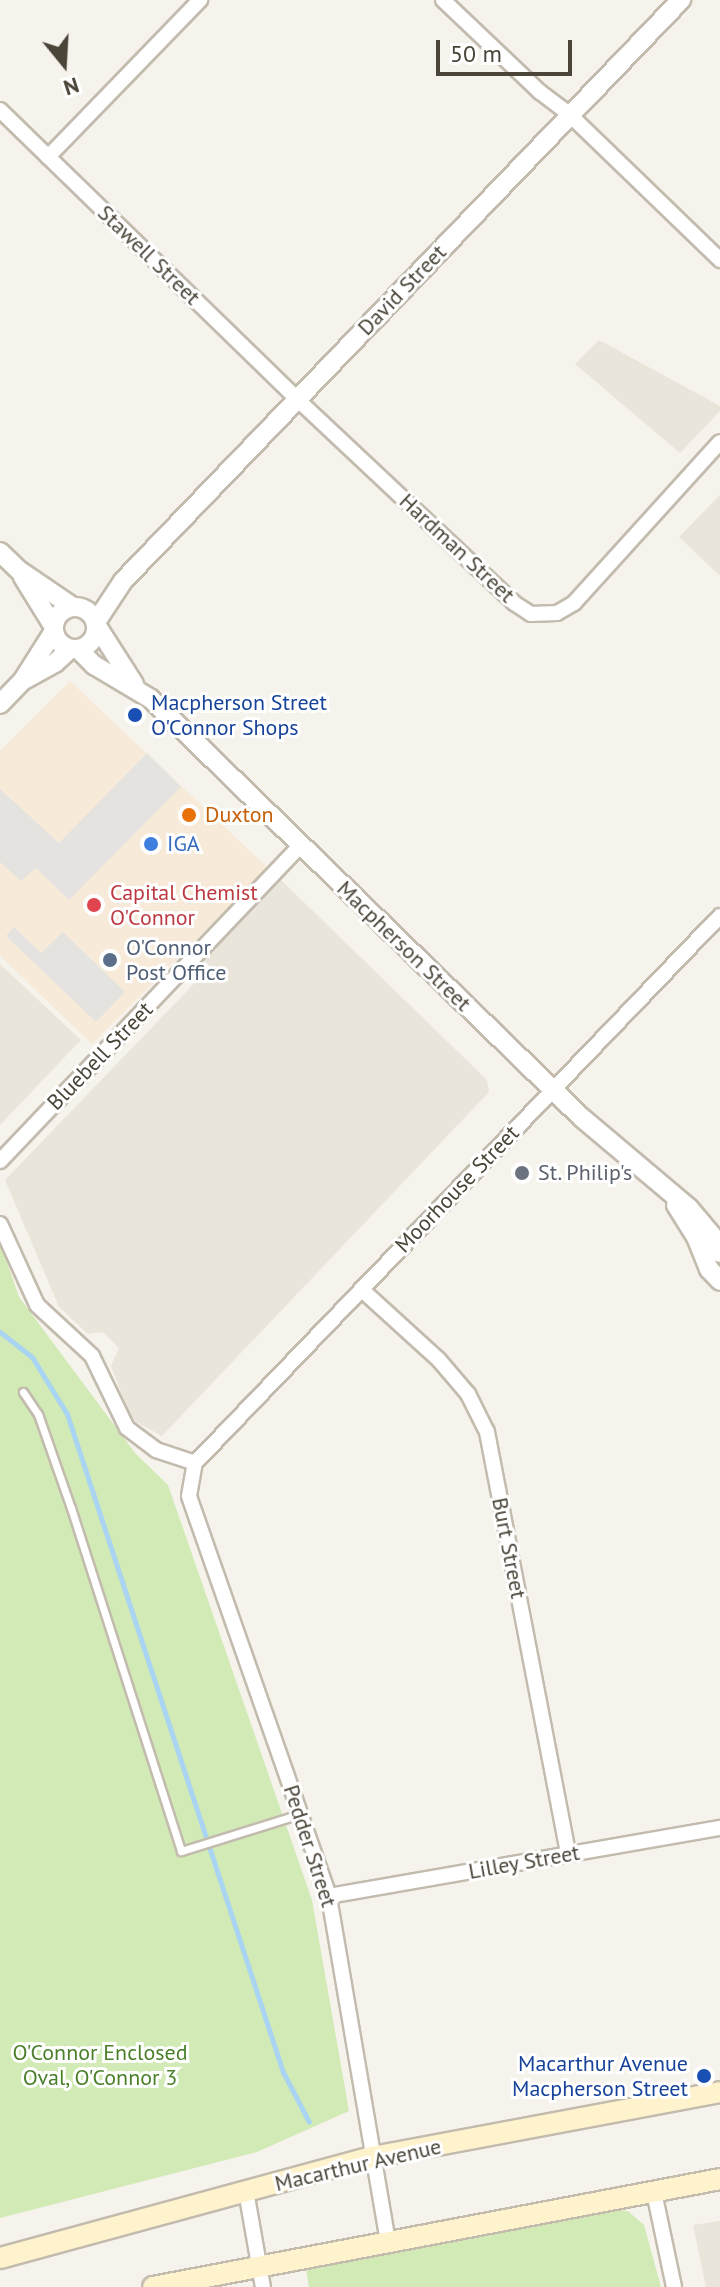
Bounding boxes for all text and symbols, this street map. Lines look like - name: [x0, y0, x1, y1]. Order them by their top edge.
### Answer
- north arrow: [24, 24, 104, 104]
- scale bar: [440, 24, 576, 74]
- text: 50 m: [450, 38, 502, 69]
- text: N: [60, 71, 83, 102]
- street label: Stawell Street: [92, 200, 206, 310]
- street label: David Street: [352, 239, 452, 341]
- street label: Hardman Street: [394, 488, 520, 608]
- place label: Macpherson Street O'Connor Shops: [151, 689, 327, 740]
- marker: Macpherson Street O'Connor Shops: [126, 706, 144, 724]
- place label: Duxton: [205, 802, 274, 828]
- marker: Duxton: [180, 806, 198, 824]
- place label: IGA: [167, 831, 200, 857]
- marker: IGA: [142, 835, 160, 853]
- street label: Macpherson Street: [332, 875, 476, 1017]
- place label: Capital Chemist O'Connor: [110, 879, 258, 930]
- marker: Capital Chemist O'Connor: [85, 896, 103, 914]
- place label: O'Connor Post Office: [126, 934, 226, 986]
- marker: O'Connor Post Office: [101, 951, 119, 969]
- street label: Bluebell Street: [42, 996, 158, 1116]
- street label: Moorhouse Street: [390, 1120, 524, 1258]
- place label: St. Philip's: [538, 1160, 634, 1186]
- marker: St. Philip's: [513, 1164, 531, 1182]
- street label: Burt Street: [486, 1495, 532, 1601]
- street label: Pedder Street: [278, 1781, 342, 1911]
- street label: Lilley Street: [466, 1839, 582, 1885]
- park label: O'Connor Enclosed Oval, O'Connor 3: [12, 2039, 188, 2090]
- place label: Macarthur Avenue Macpherson Street: [512, 2050, 688, 2102]
- marker: Macarthur Avenue Macpherson Street: [695, 2067, 713, 2085]
- street label: Macarthur Avenue: [272, 2133, 444, 2197]

